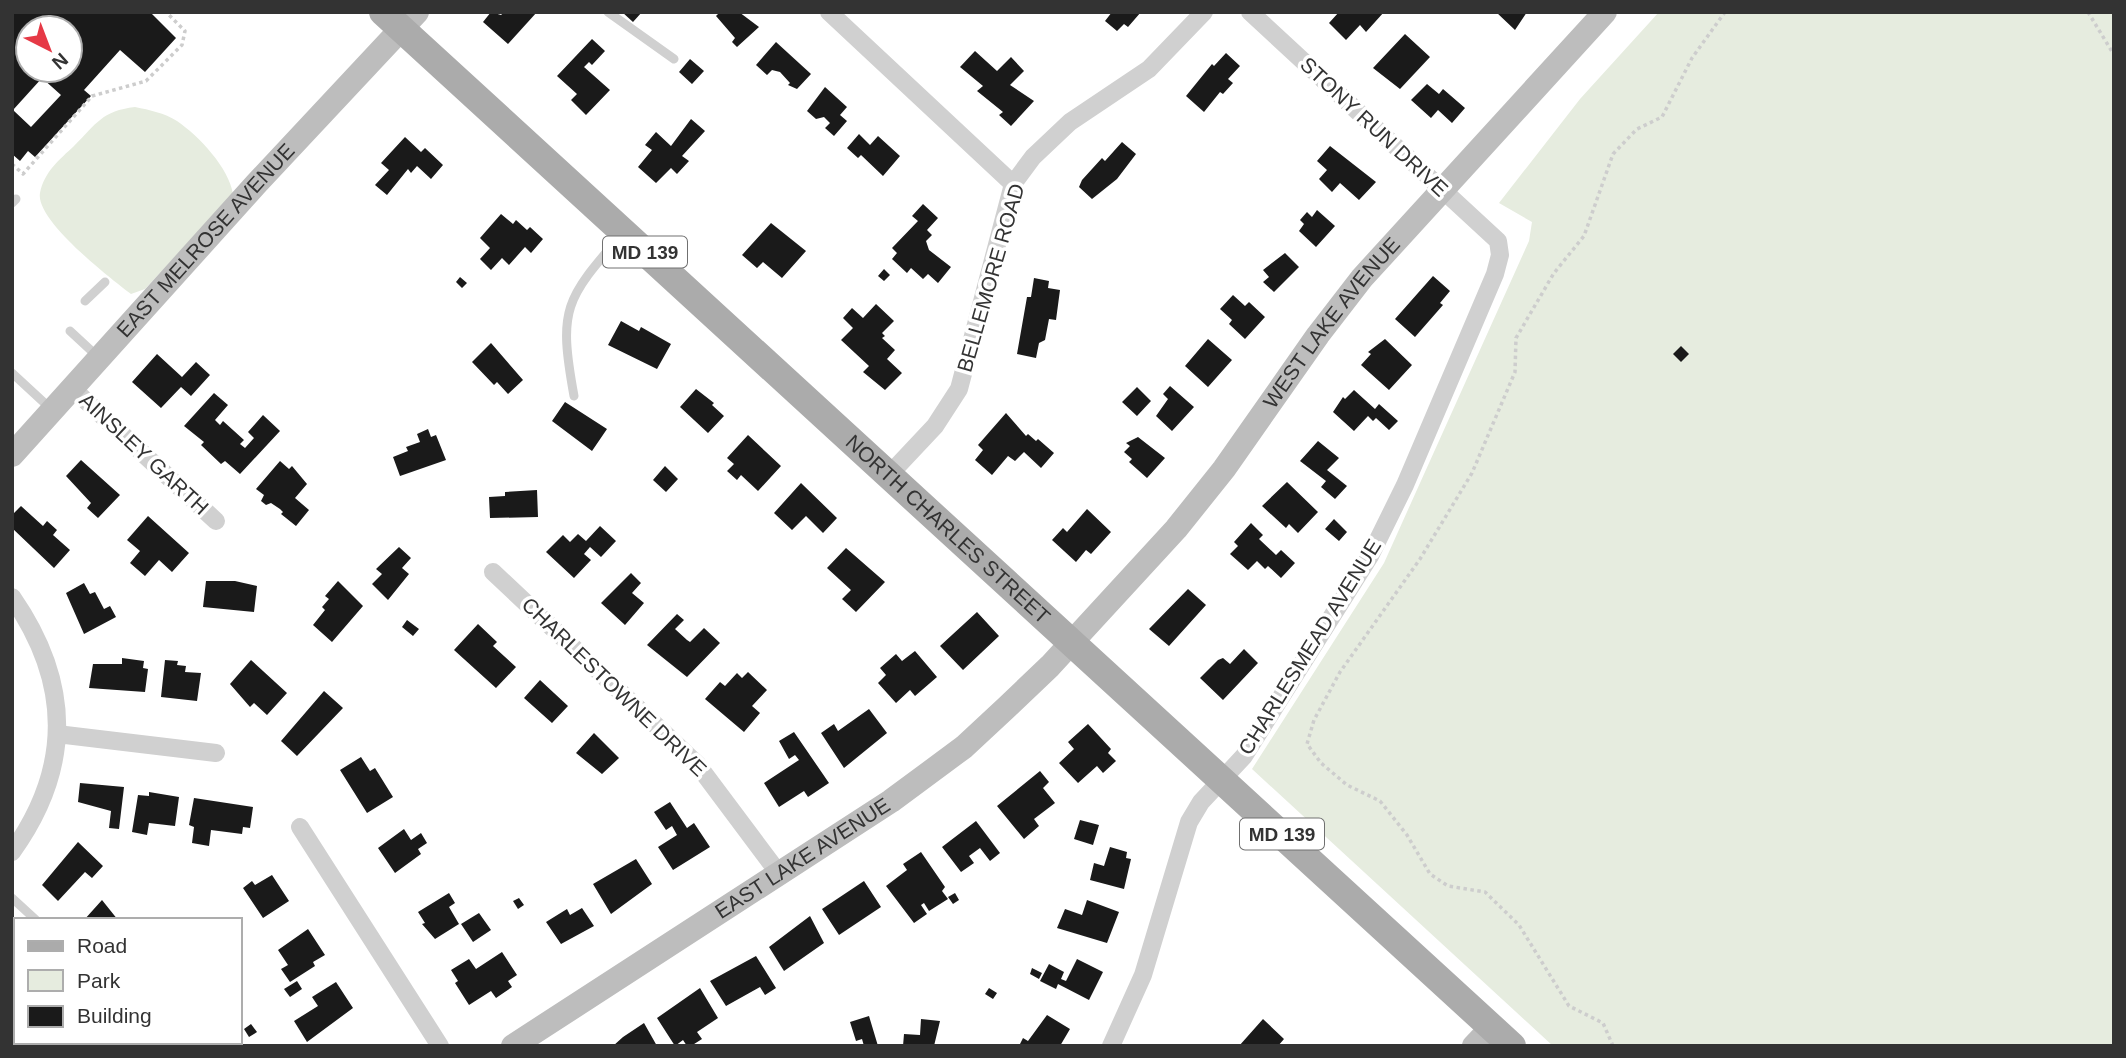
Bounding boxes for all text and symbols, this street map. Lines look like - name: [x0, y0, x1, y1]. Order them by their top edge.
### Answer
- north arrow: [14, 14, 84, 84]
- text: N: [48, 49, 72, 74]
- street label: STONY RUN DRIVE: [1296, 52, 1453, 201]
- street label: EAST MELROSE AVENUE: [112, 139, 299, 341]
- street label: BELLEMORE ROAD: [953, 181, 1028, 375]
- street label: WEST LAKE AVENUE: [1258, 233, 1404, 412]
- road number: MD 139: [603, 236, 687, 268]
- street label: AINSLEY GARTH: [75, 388, 213, 519]
- street label: NORTH CHARLES STREET: [842, 430, 1055, 628]
- street label: CHARLESMEAD AVENUE: [1234, 535, 1385, 759]
- street label: CHARLESTOWNE DRIVE: [518, 593, 711, 781]
- street label: EAST LAKE AVENUE: [711, 793, 894, 923]
- road number: MD 139: [1240, 818, 1324, 849]
- legend: [14, 918, 242, 1044]
- text: Road: [77, 934, 127, 957]
- text: Park: [77, 969, 121, 992]
- text: Building: [77, 1004, 152, 1027]

